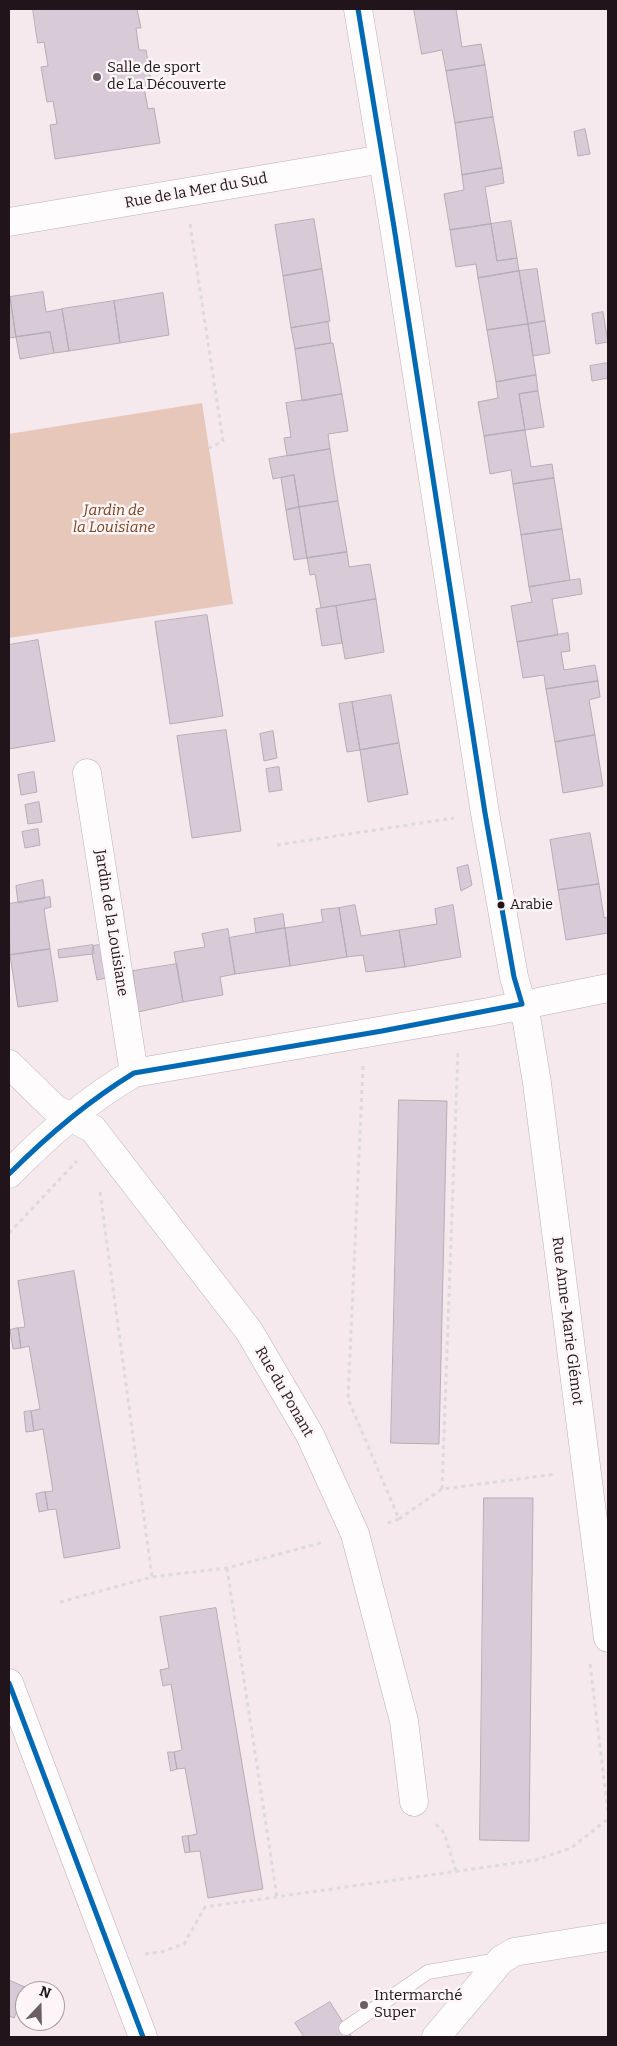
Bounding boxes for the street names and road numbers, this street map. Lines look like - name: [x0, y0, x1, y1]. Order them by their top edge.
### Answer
- street label: Rue de la Mer du Sud: [123, 170, 269, 212]
- street label: Jardin de la Louisiane: [91, 848, 131, 998]
- street label: Rue Anne-Marie Glémot: [548, 1236, 586, 1406]
- street label: Rue du Ponant: [251, 1344, 317, 1440]

